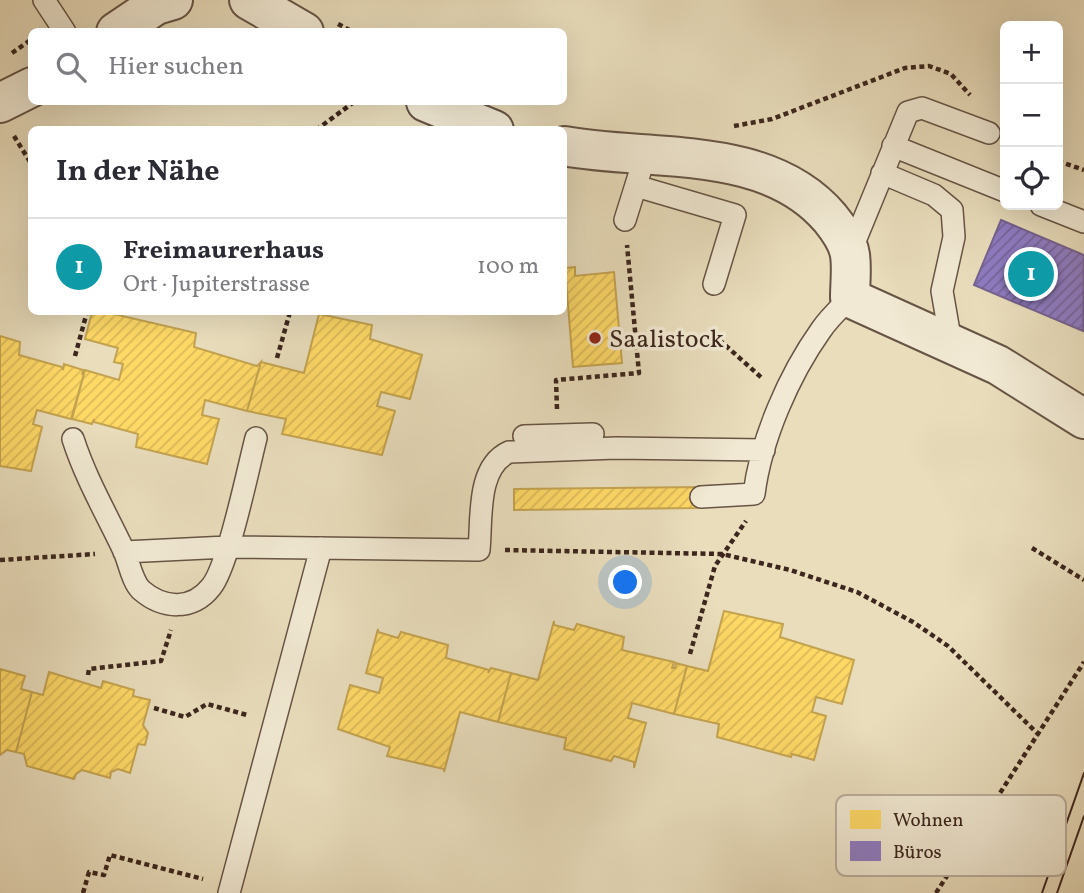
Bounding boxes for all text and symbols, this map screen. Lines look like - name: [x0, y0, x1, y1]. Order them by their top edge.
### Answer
- map controls: [1000, 21, 1063, 210]
- button: +: [1000, 21, 1063, 84]
- search box: [28, 28, 567, 105]
- icon: search: [52, 48, 90, 86]
- text: Hier suchen: [108, 49, 244, 85]
- button: −: [1000, 84, 1063, 147]
- button: locate: [1000, 147, 1063, 210]
- text: In der Nähe: [56, 151, 220, 193]
- text: Freimaurerhaus: [123, 233, 324, 269]
- pin: 1: [1008, 248, 1054, 300]
- text: 1: [74, 251, 84, 283]
- text: 100 m: [477, 251, 539, 283]
- text: Ort · Jupiterstrasse: [123, 269, 310, 301]
- place label: Saalistock: [609, 322, 724, 358]
- marker: Saalistock: [587, 330, 603, 346]
- your location: [608, 565, 642, 599]
- legend: [836, 795, 1066, 876]
- text: Wohnen: [893, 808, 963, 834]
- text: Büros: [893, 840, 942, 866]

